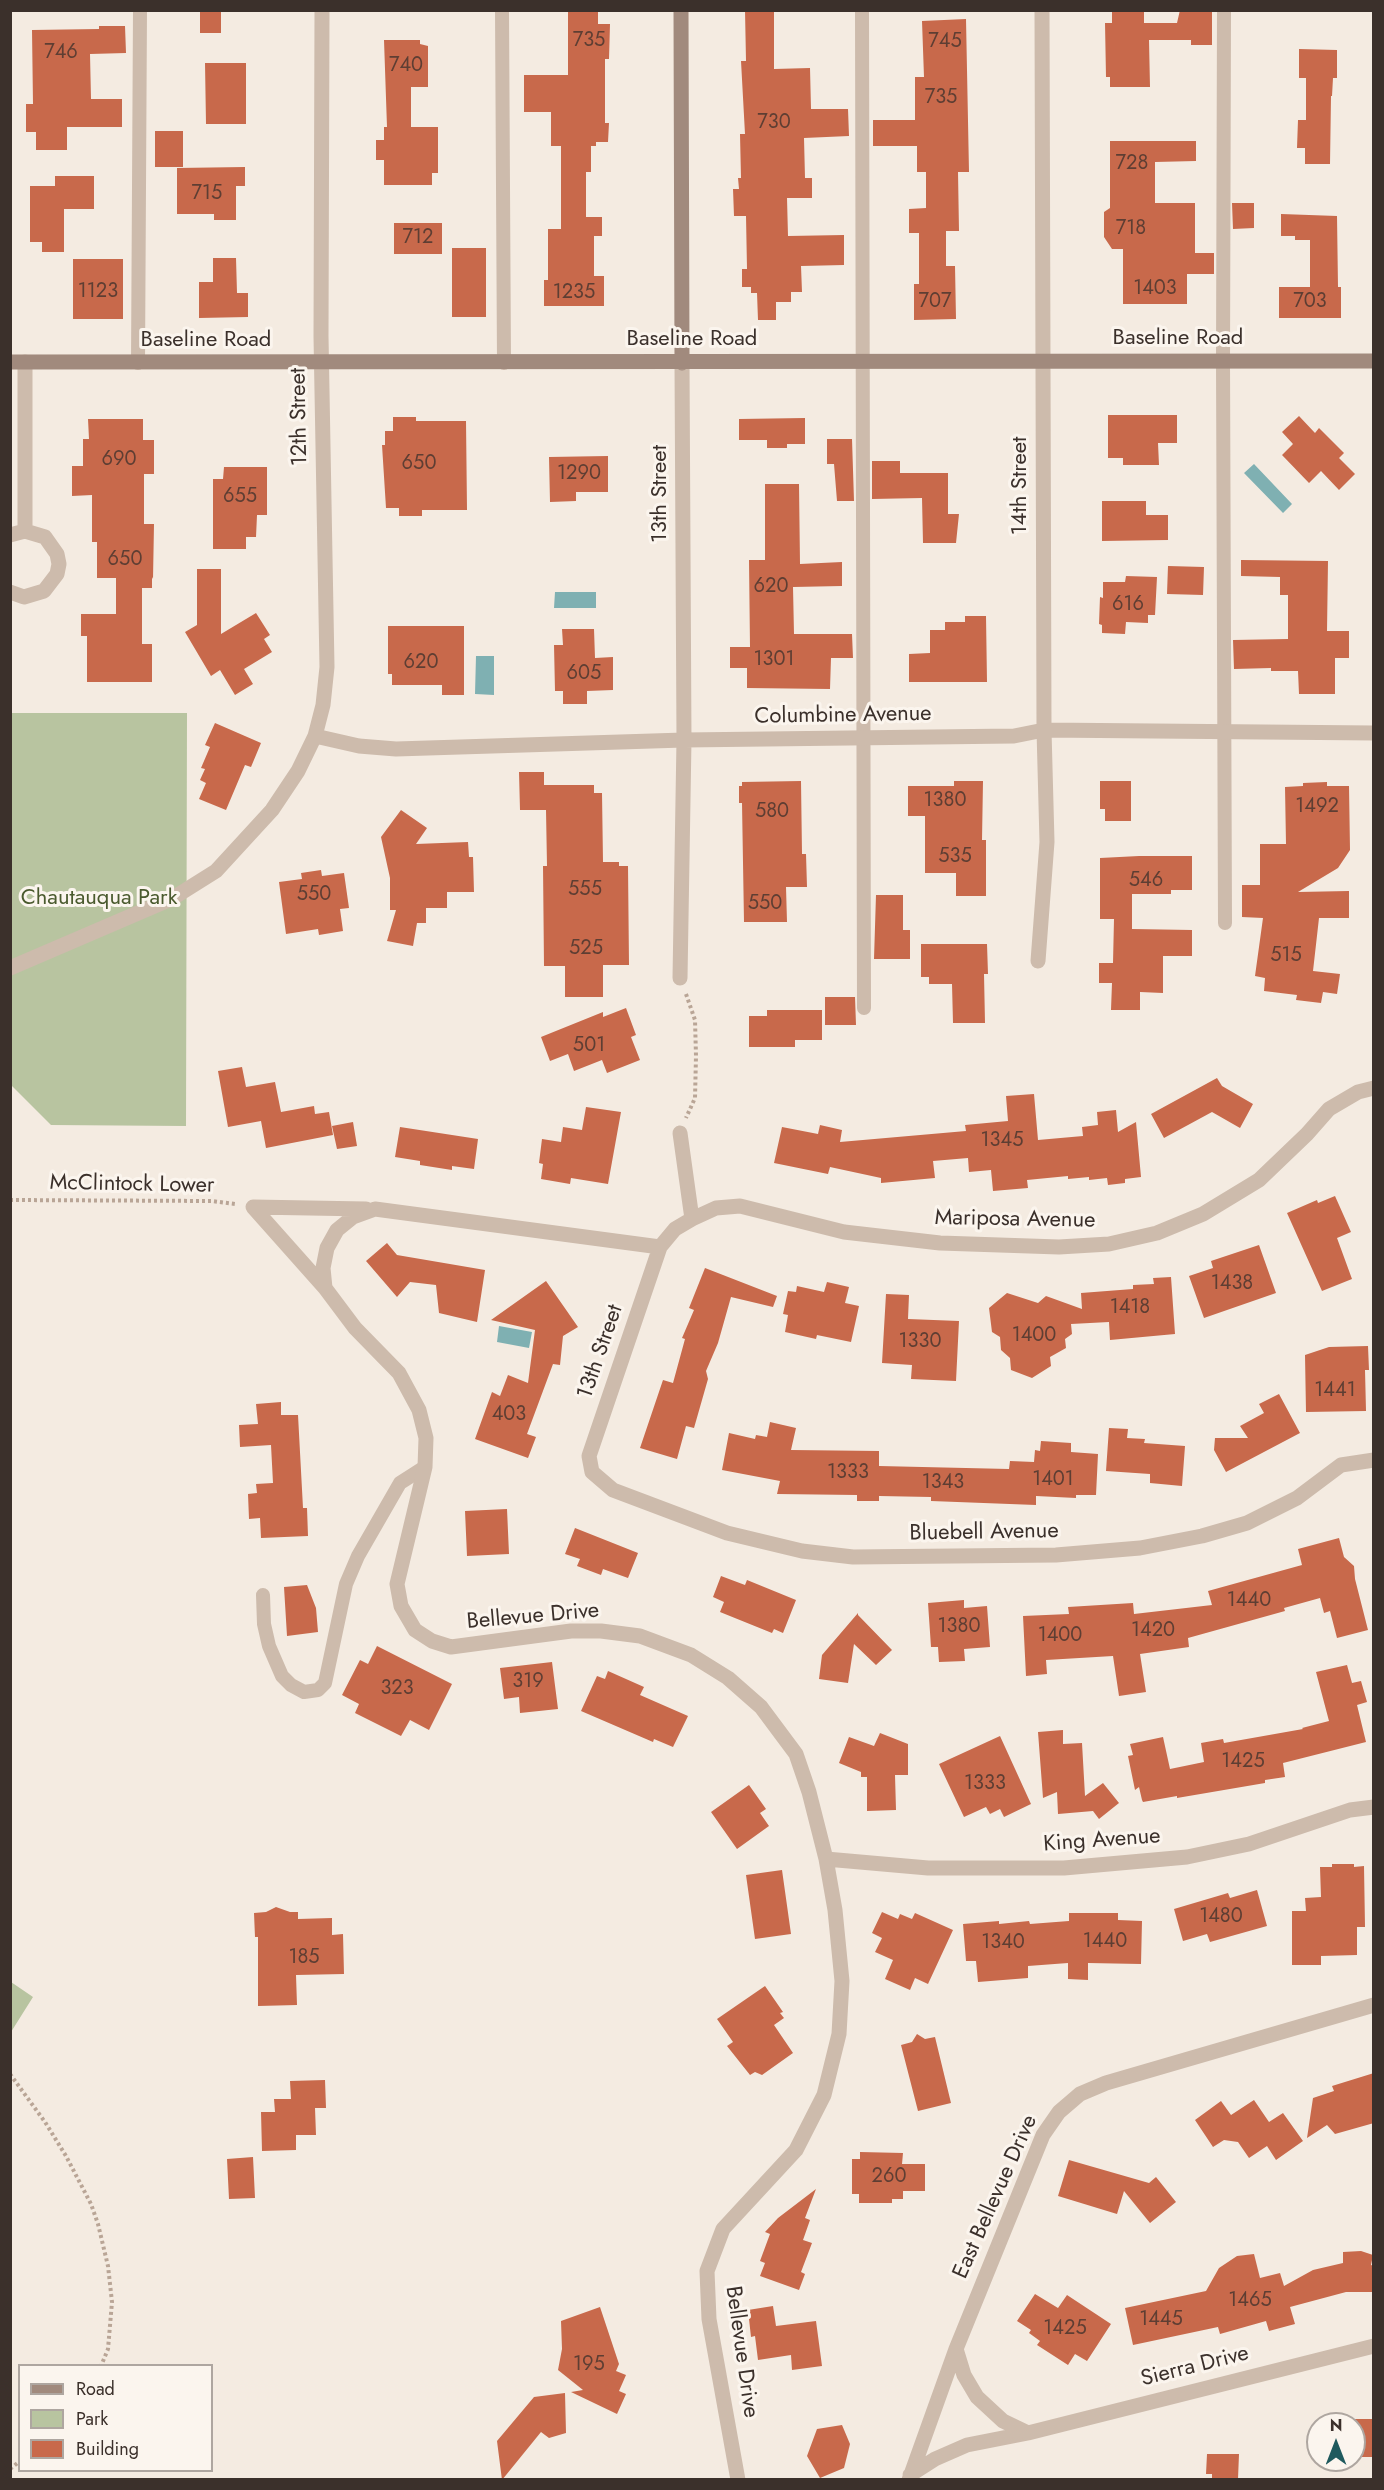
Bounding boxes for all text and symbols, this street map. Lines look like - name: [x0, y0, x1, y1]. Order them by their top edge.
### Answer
- house number: 735: [573, 29, 605, 53]
- house number: 745: [928, 30, 962, 54]
- house number: 746: [44, 41, 78, 65]
- house number: 740: [389, 54, 423, 78]
- house number: 735: [925, 86, 957, 110]
- house number: 730: [757, 111, 791, 135]
- house number: 728: [1116, 152, 1148, 176]
- house number: 715: [192, 182, 222, 206]
- house number: 718: [1116, 217, 1146, 241]
- house number: 712: [403, 226, 433, 250]
- house number: 1403: [1133, 277, 1177, 301]
- house number: 1123: [78, 280, 118, 304]
- house number: 1235: [553, 281, 595, 305]
- house number: 707: [919, 290, 951, 314]
- house number: 703: [1293, 290, 1327, 314]
- street label: Baseline Road: [1113, 326, 1243, 352]
- street label: Baseline Road: [627, 327, 757, 353]
- street label: Baseline Road: [141, 328, 271, 354]
- street label: 12th Street: [286, 368, 314, 466]
- street label: 14th Street: [1008, 437, 1034, 535]
- street label: 13th Street: [648, 445, 674, 543]
- house number: 690: [101, 448, 137, 472]
- house number: 650: [402, 452, 436, 476]
- house number: 1290: [557, 462, 601, 486]
- house number: 655: [223, 485, 257, 509]
- house number: 650: [108, 548, 142, 572]
- house number: 620: [754, 575, 788, 599]
- house number: 616: [1112, 593, 1144, 617]
- house number: 1301: [754, 648, 794, 672]
- house number: 620: [404, 651, 438, 675]
- house number: 605: [567, 662, 601, 686]
- street label: Columbine Avenue: [754, 701, 932, 731]
- house number: 1380: [924, 789, 966, 813]
- house number: 1492: [1295, 795, 1339, 819]
- house number: 580: [755, 800, 789, 824]
- house number: 535: [938, 845, 972, 869]
- house number: 546: [1129, 869, 1163, 893]
- house number: 555: [568, 878, 602, 902]
- house number: 550: [297, 883, 331, 907]
- park label: Chautauqua Park: [21, 886, 177, 912]
- house number: 550: [748, 892, 782, 916]
- house number: 525: [569, 937, 603, 961]
- house number: 515: [1270, 944, 1302, 968]
- house number: 501: [573, 1034, 605, 1058]
- house number: 1345: [981, 1129, 1023, 1153]
- street label: McClintock Lower: [49, 1170, 215, 1200]
- street label: Mariposa Avenue: [934, 1205, 1096, 1235]
- house number: 1438: [1211, 1272, 1253, 1296]
- house number: 1418: [1110, 1296, 1150, 1320]
- street label: 13th Street: [573, 1301, 629, 1403]
- house number: 1400: [1012, 1324, 1056, 1348]
- house number: 1330: [899, 1330, 941, 1354]
- house number: 1441: [1314, 1379, 1356, 1403]
- house number: 403: [492, 1403, 526, 1427]
- house number: 1333: [827, 1461, 869, 1485]
- house number: 1401: [1032, 1468, 1074, 1492]
- house number: 1343: [922, 1471, 964, 1495]
- street label: Bluebell Avenue: [909, 1518, 1059, 1548]
- house number: 1440: [1227, 1589, 1271, 1613]
- street label: Bellevue Drive: [466, 1598, 600, 1636]
- house number: 1380: [938, 1615, 980, 1639]
- house number: 1420: [1131, 1619, 1175, 1643]
- house number: 1400: [1038, 1624, 1082, 1648]
- house number: 319: [512, 1670, 544, 1694]
- house number: 323: [380, 1677, 414, 1701]
- house number: 1425: [1221, 1750, 1265, 1774]
- house number: 1333: [964, 1772, 1006, 1796]
- street label: King Avenue: [1043, 1824, 1161, 1858]
- house number: 1480: [1199, 1905, 1243, 1929]
- house number: 1440: [1083, 1930, 1127, 1954]
- house number: 1340: [981, 1931, 1025, 1955]
- house number: 185: [288, 1946, 320, 1970]
- street label: East Bellevue Drive: [948, 2111, 1044, 2283]
- house number: 260: [872, 2165, 906, 2189]
- street label: Bellevue Drive: [719, 2284, 763, 2420]
- house number: 1465: [1228, 2289, 1272, 2313]
- house number: 1445: [1139, 2308, 1183, 2332]
- house number: 1425: [1043, 2317, 1087, 2341]
- street label: Sierra Drive: [1138, 2341, 1252, 2393]
- house number: 195: [573, 2353, 605, 2377]
- legend: [18, 2364, 213, 2472]
- text: Road: [76, 2376, 115, 2402]
- text: Park: [76, 2406, 108, 2432]
- north arrow: [1306, 2412, 1366, 2472]
- text: N: [1330, 2414, 1342, 2437]
- text: Building: [76, 2436, 139, 2462]

